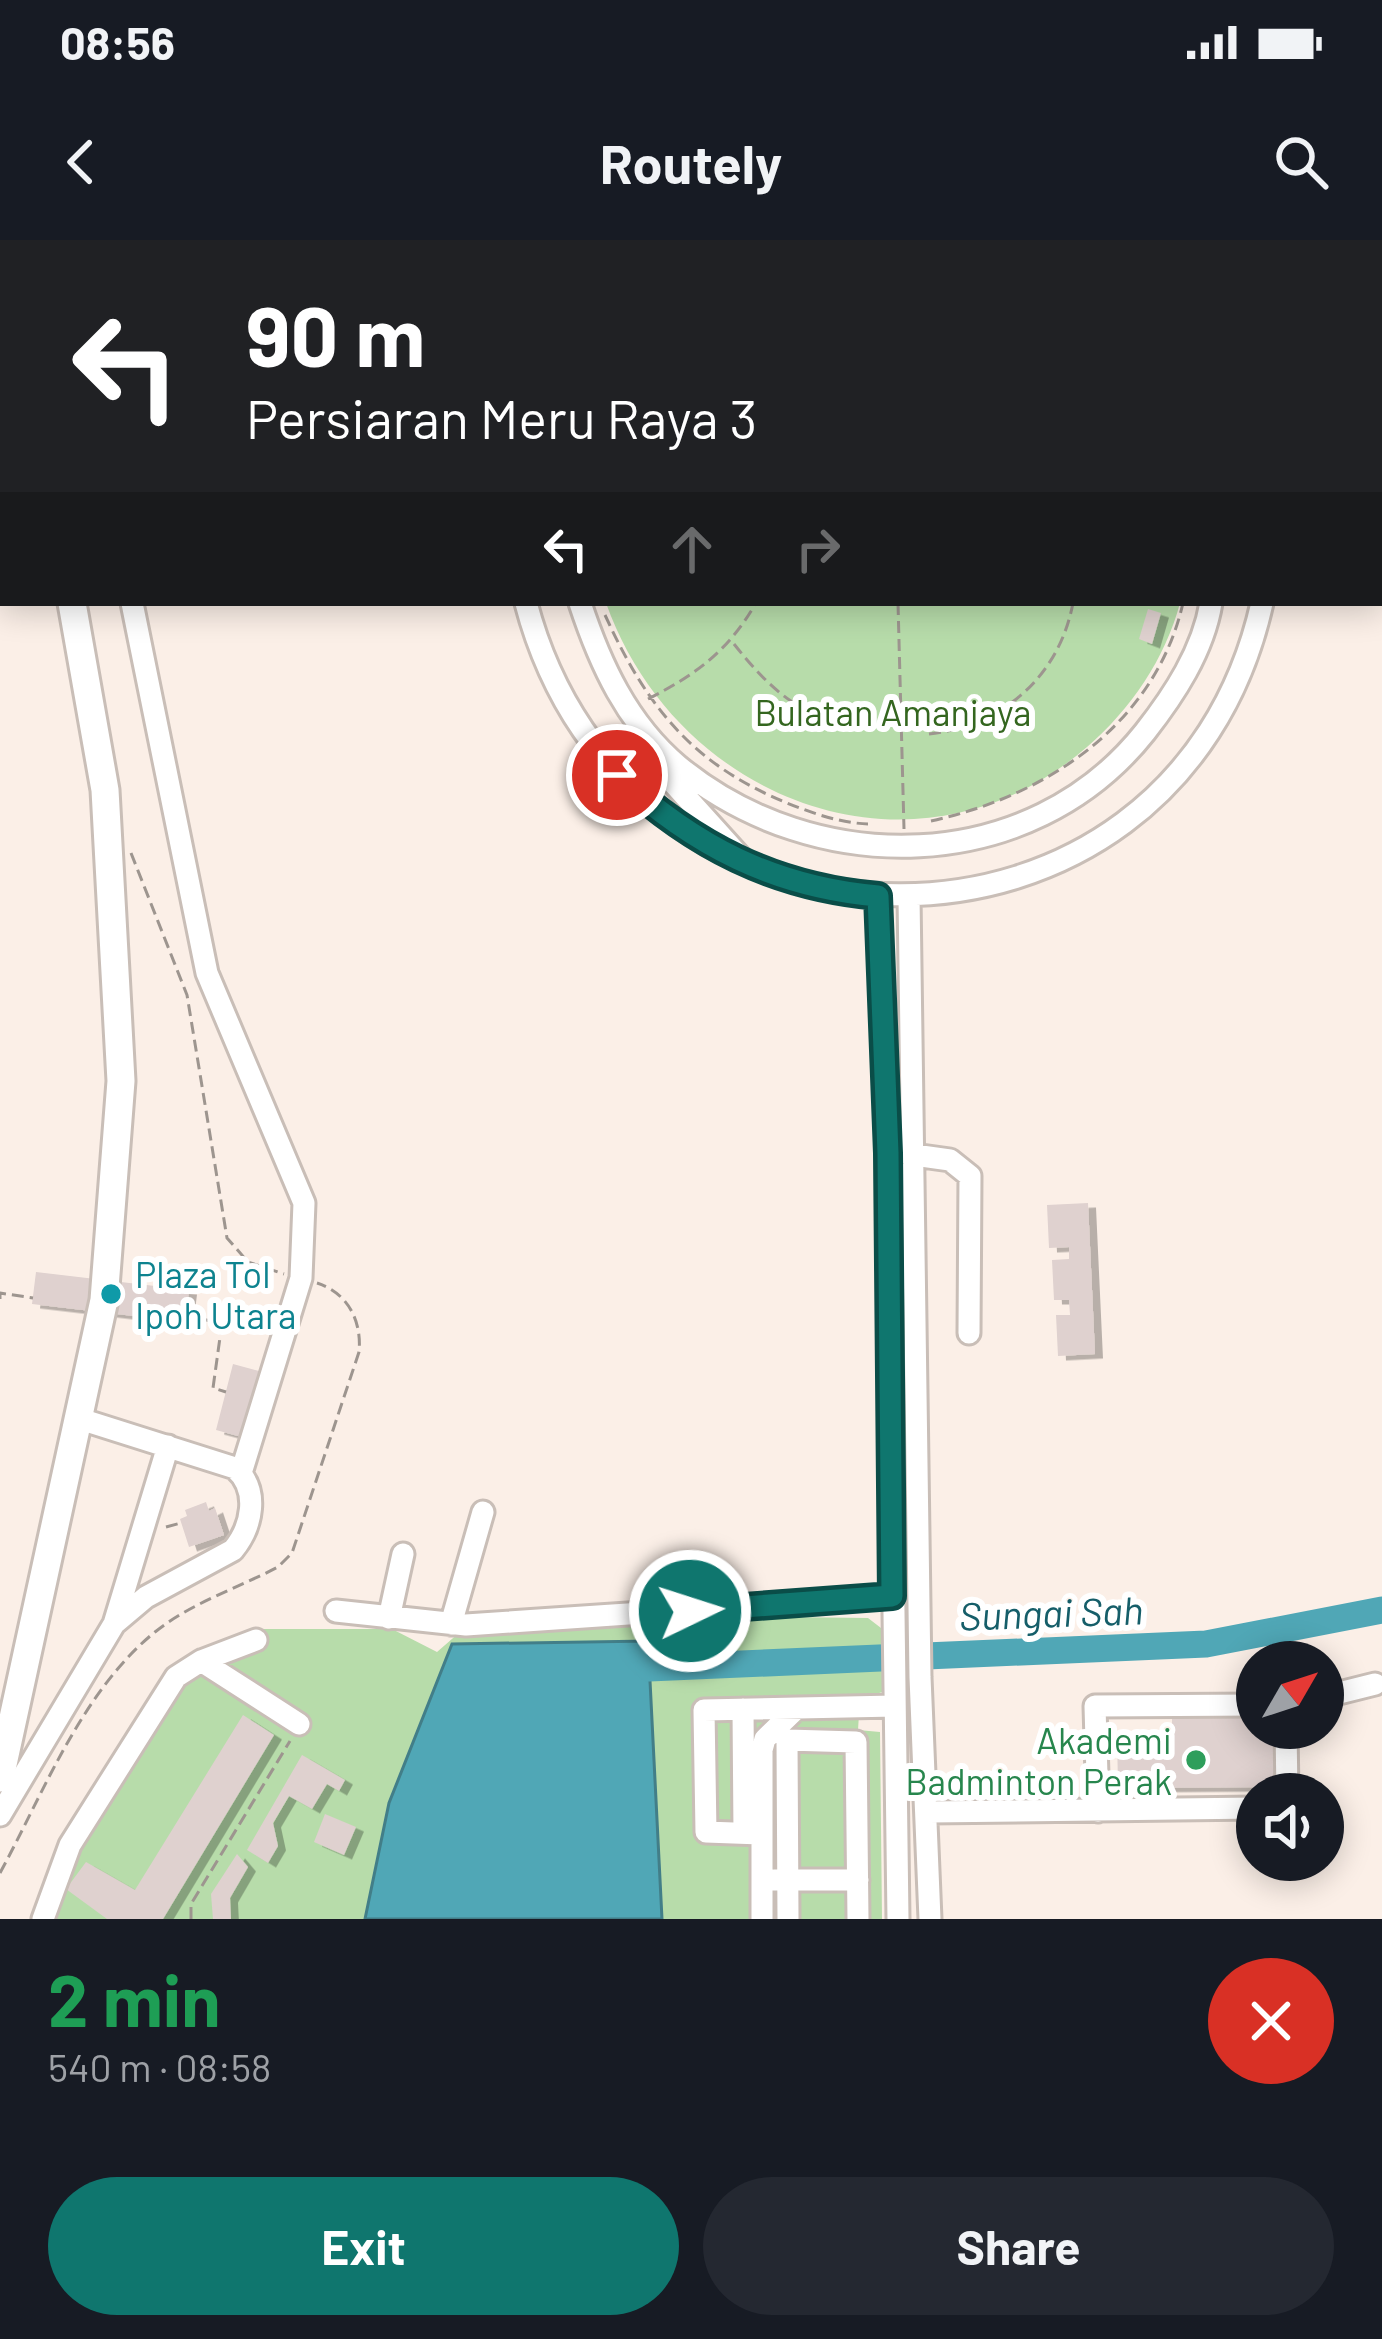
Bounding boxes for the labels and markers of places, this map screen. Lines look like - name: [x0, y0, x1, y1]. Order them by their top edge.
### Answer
- pin: [566, 724, 668, 826]
- place label: Plaza Tol Ipoh Utara: [135, 1252, 296, 1336]
- marker: Plaza Tol Ipoh Utara: [98, 1281, 124, 1307]
- place label: Akademi Badminton Perak: [905, 1718, 1172, 1802]
- marker: Akademi Badminton Perak: [1183, 1747, 1209, 1773]

